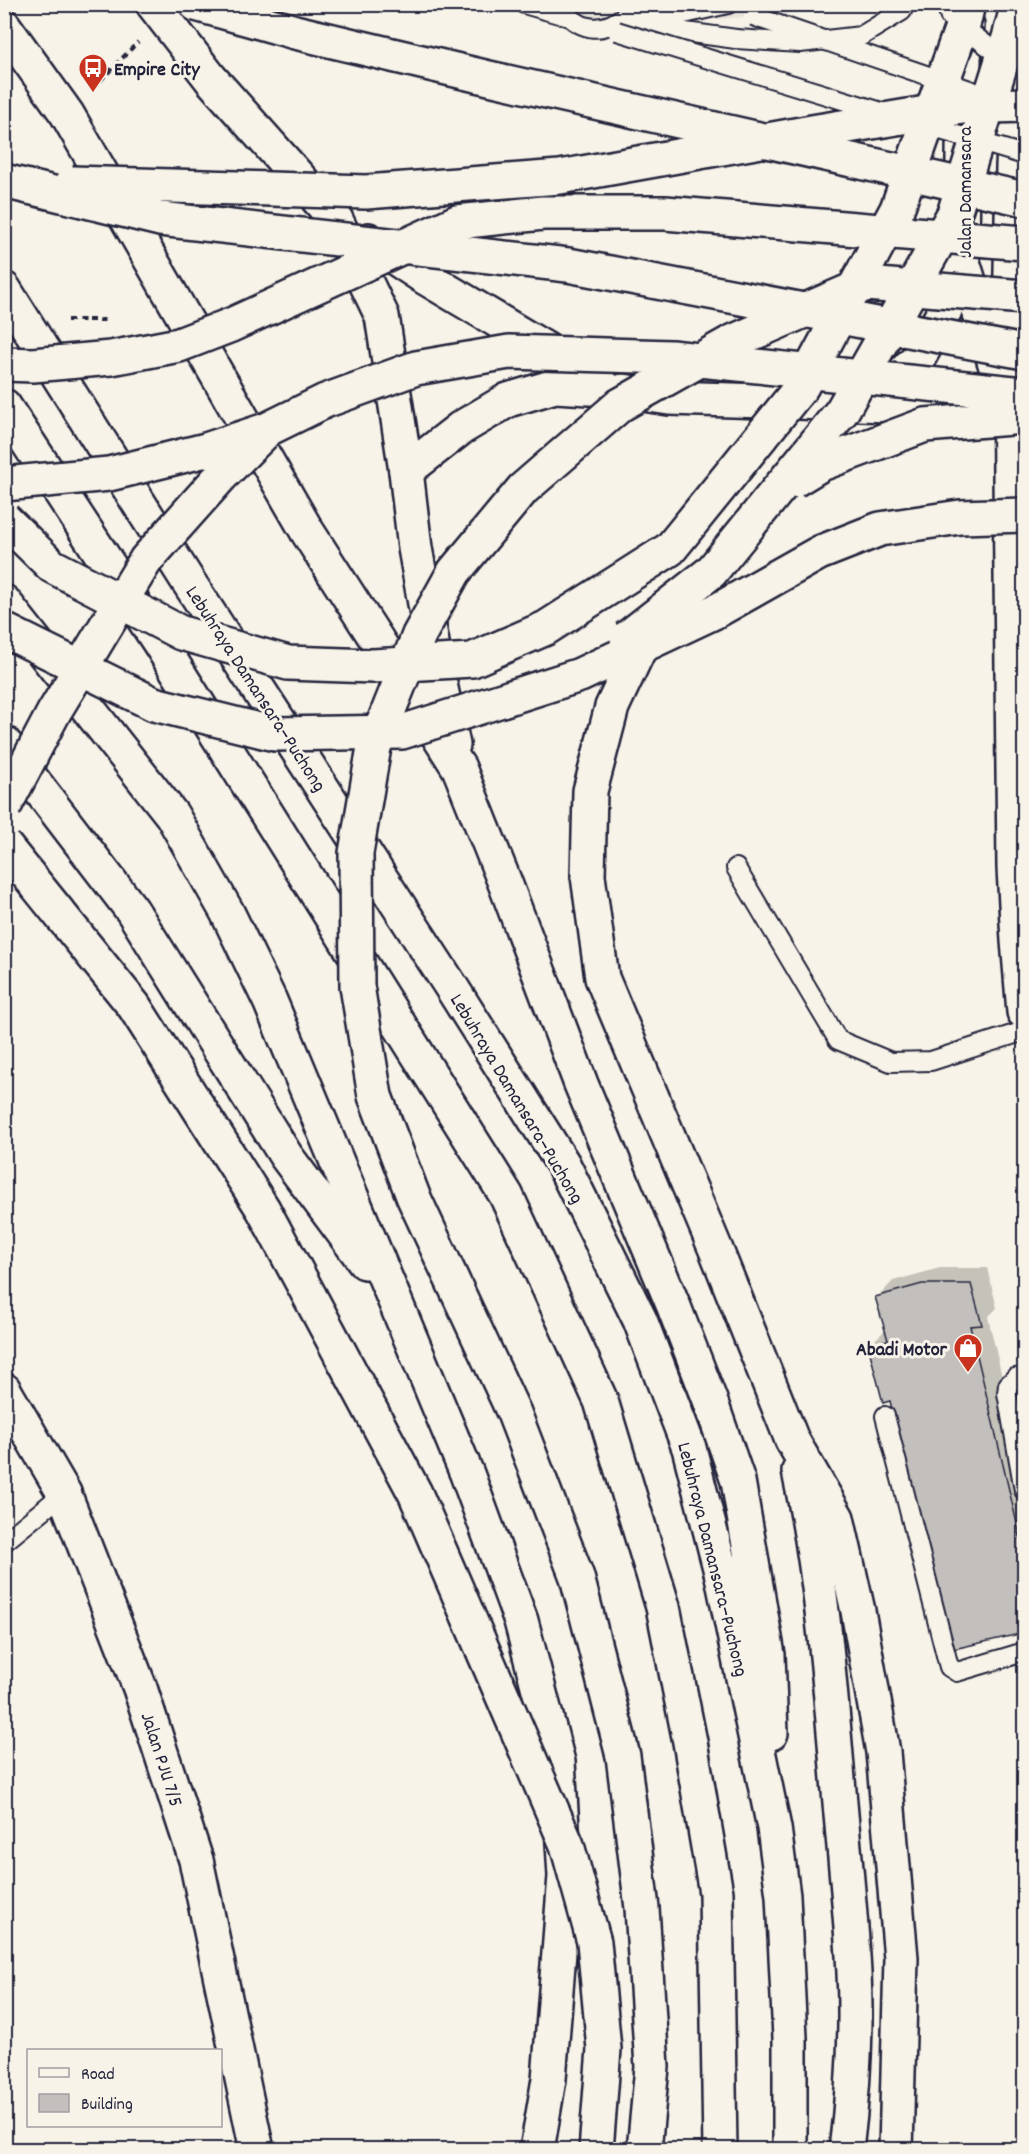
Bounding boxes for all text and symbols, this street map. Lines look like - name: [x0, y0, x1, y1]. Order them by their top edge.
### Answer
- bus stop icon: Empire City: [77, 52, 109, 94]
- place label: Empire City: [114, 57, 200, 85]
- street label: Jalan Damansara: [953, 126, 981, 258]
- street label: Lebuhraya Damansara–Puchong: [177, 581, 332, 798]
- street label: Lebuhraya Damansara–Puchong: [441, 989, 589, 1210]
- shop icon: Abadi Motor: [952, 1332, 984, 1374]
- place label: Abadi Motor: [856, 1337, 948, 1365]
- street label: Lebuhraya Damansara–Puchong: [668, 1440, 754, 1680]
- street label: Jalan PJU 7/5: [132, 1709, 189, 1811]
- legend: [27, 2049, 222, 2127]
- text: Road: [81, 2063, 115, 2088]
- text: Building: [81, 2093, 133, 2118]

